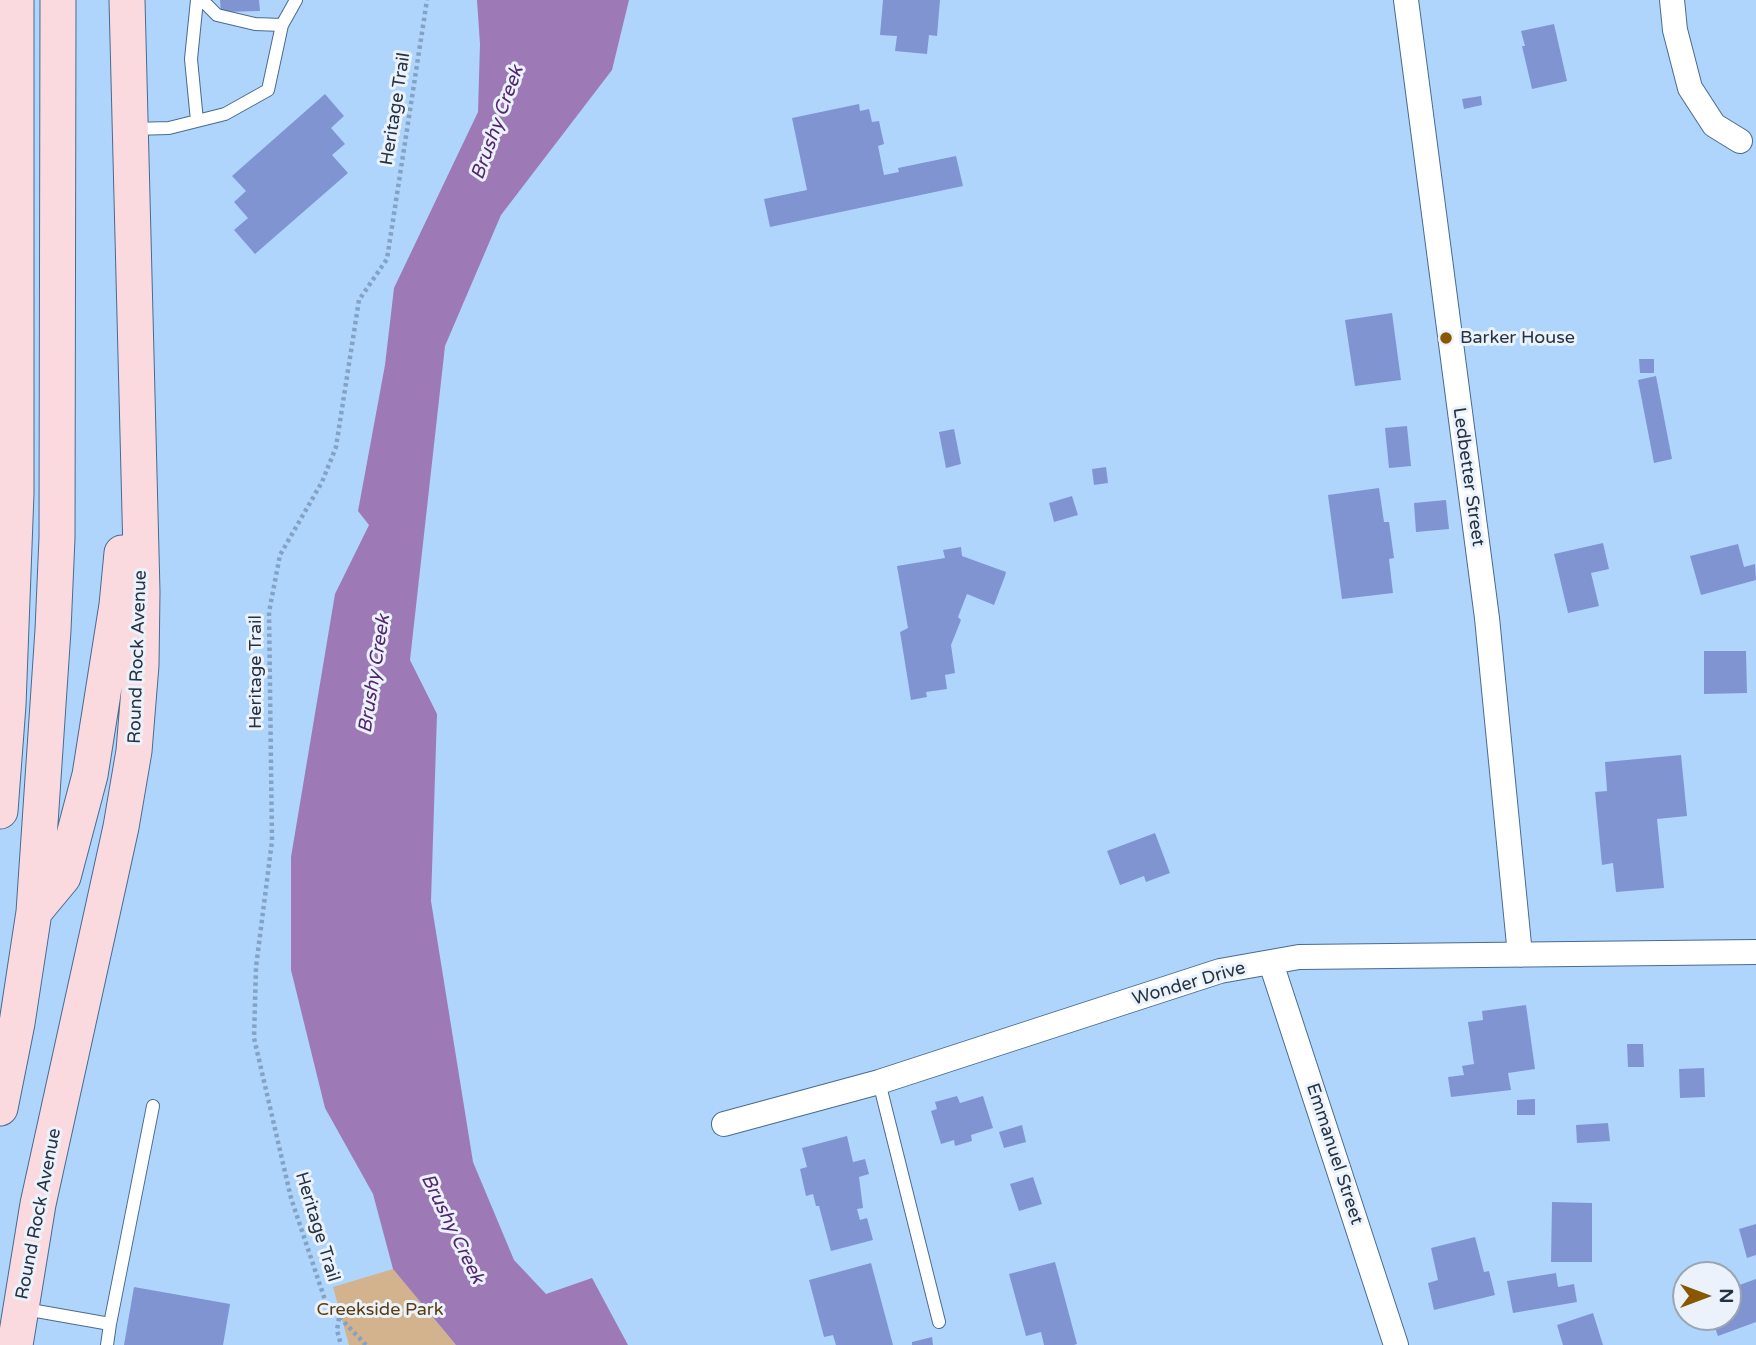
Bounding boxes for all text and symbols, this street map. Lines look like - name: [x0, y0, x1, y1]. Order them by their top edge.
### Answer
- street label: Heritage Trail: [376, 51, 416, 167]
- water label: Brushy Creek: [467, 63, 529, 183]
- place label: Barker House: [1460, 327, 1575, 349]
- marker: Barker House: [1438, 330, 1454, 346]
- street label: Ledbetter Street: [1448, 406, 1488, 548]
- street label: Round Rock Avenue: [124, 570, 152, 744]
- water label: Brushy Creek: [354, 613, 396, 735]
- street label: Heritage Trail: [245, 615, 267, 729]
- street label: Wonder Drive: [1130, 958, 1248, 1010]
- street label: Emmanuel Street: [1301, 1081, 1367, 1227]
- street label: Round Rock Avenue: [12, 1127, 66, 1301]
- street label: Heritage Trail: [290, 1169, 344, 1285]
- water label: Brushy Creek: [416, 1170, 488, 1288]
- north arrow: [1672, 1261, 1742, 1331]
- text: N: [1715, 1288, 1737, 1304]
- park label: Creekside Park: [317, 1299, 443, 1321]

